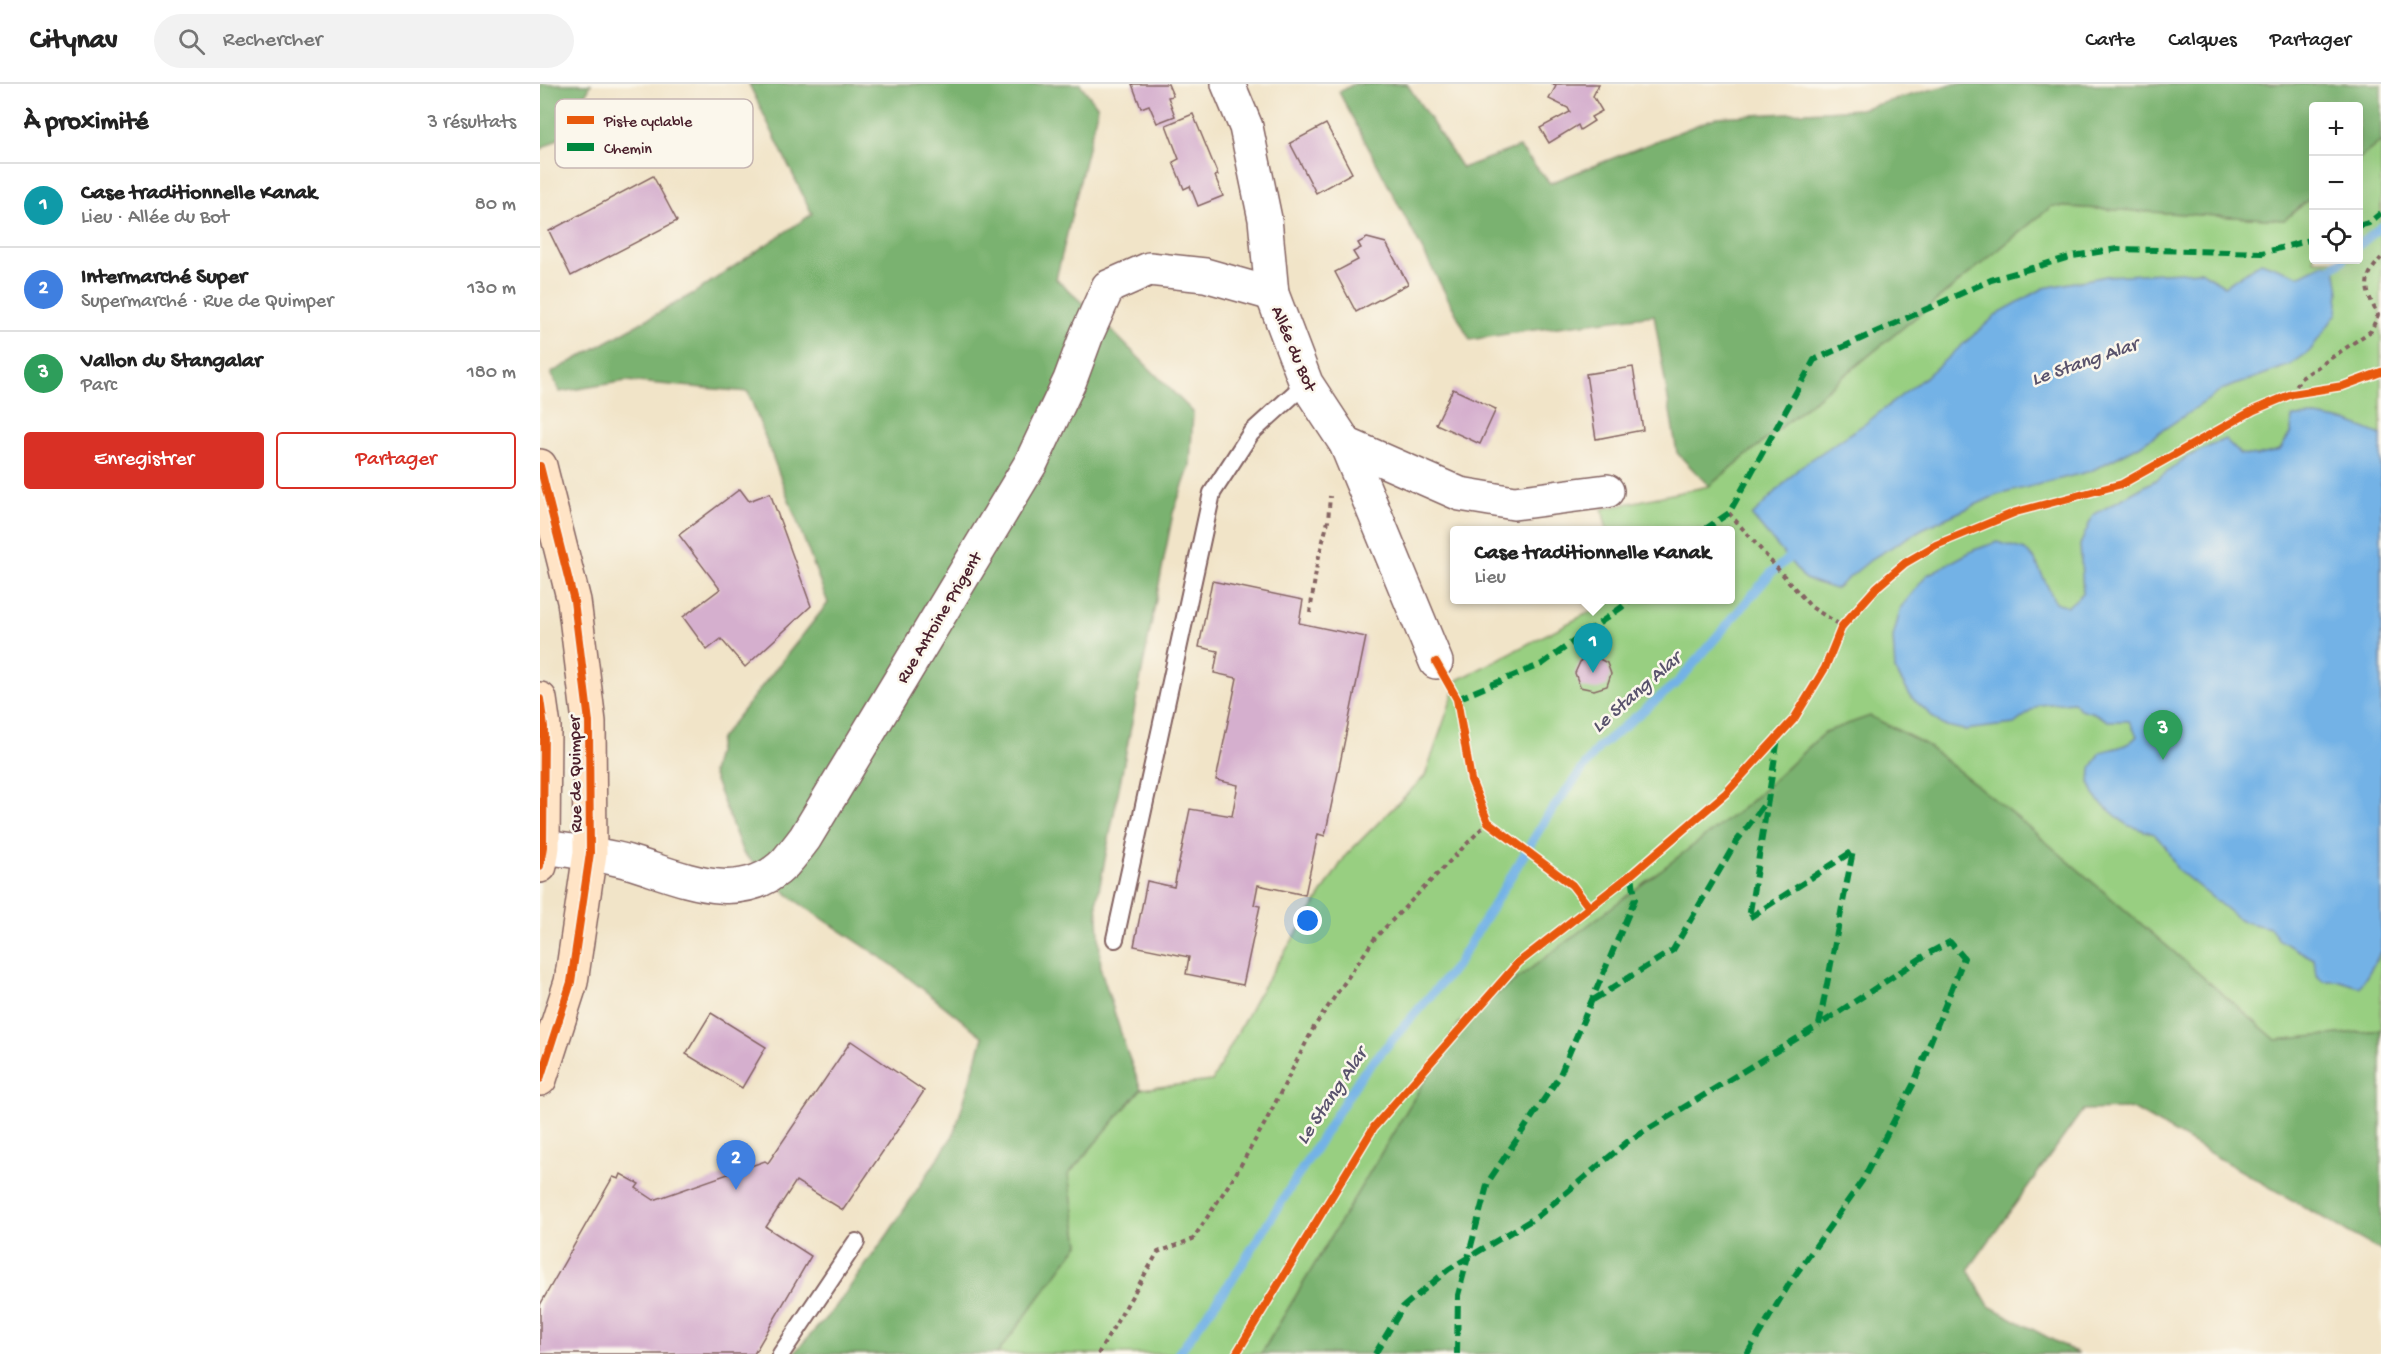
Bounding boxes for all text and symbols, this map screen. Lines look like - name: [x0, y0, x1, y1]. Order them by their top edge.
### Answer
- search box: [154, 14, 574, 68]
- text: Citynav: [30, 25, 118, 58]
- icon: search: [175, 25, 208, 58]
- text: Rechercher: [223, 28, 322, 54]
- text: Carte: [2085, 29, 2135, 54]
- text: Calques: [2168, 29, 2237, 54]
- text: Partager: [2270, 29, 2351, 54]
- legend: [555, 99, 753, 168]
- map controls: [2309, 102, 2363, 264]
- button: +: [2309, 102, 2363, 156]
- text: À proximité: [24, 108, 148, 139]
- text: 3 résultats: [428, 112, 516, 135]
- text: Piste cyclable: [603, 114, 693, 133]
- text: Chemin: [604, 141, 652, 160]
- button: −: [2309, 156, 2363, 210]
- text: Case traditionnelle Kanak: [81, 181, 317, 207]
- text: 1: [39, 194, 48, 217]
- text: 80 m: [475, 194, 516, 217]
- text: Lieu · Allée du Bot: [81, 207, 229, 230]
- button: locate: [2309, 210, 2363, 264]
- text: Intermarché Super: [81, 265, 247, 291]
- text: 2: [39, 278, 48, 301]
- text: 130 m: [467, 278, 516, 301]
- text: Supermarché · Rue de Quimper: [81, 291, 333, 314]
- street label: Allée du Bot: [1265, 303, 1321, 396]
- water label: Le Stang Alar: [2029, 333, 2145, 392]
- text: Vallon du Stangalar: [81, 349, 262, 375]
- text: 3: [38, 362, 49, 385]
- text: 180 m: [467, 362, 516, 385]
- text: Parc: [81, 375, 117, 398]
- button: Enregistrer: [24, 432, 264, 489]
- button: Partager: [276, 432, 516, 489]
- popup: [1450, 526, 1735, 604]
- text: Case traditionnelle Kanak: [1475, 541, 1710, 567]
- street label: Rue Antoine Prigent: [893, 548, 988, 688]
- text: Lieu: [1475, 567, 1506, 590]
- pin: 1: [1574, 624, 1612, 673]
- water label: Le Stang Alar: [1588, 646, 1690, 739]
- pin: 3: [2144, 710, 2182, 760]
- street label: Rue de Quimper: [565, 714, 588, 833]
- your location: [1293, 906, 1322, 935]
- water label: Le Stang Alar: [1292, 1041, 1376, 1149]
- pin: 2: [716, 1140, 756, 1190]

